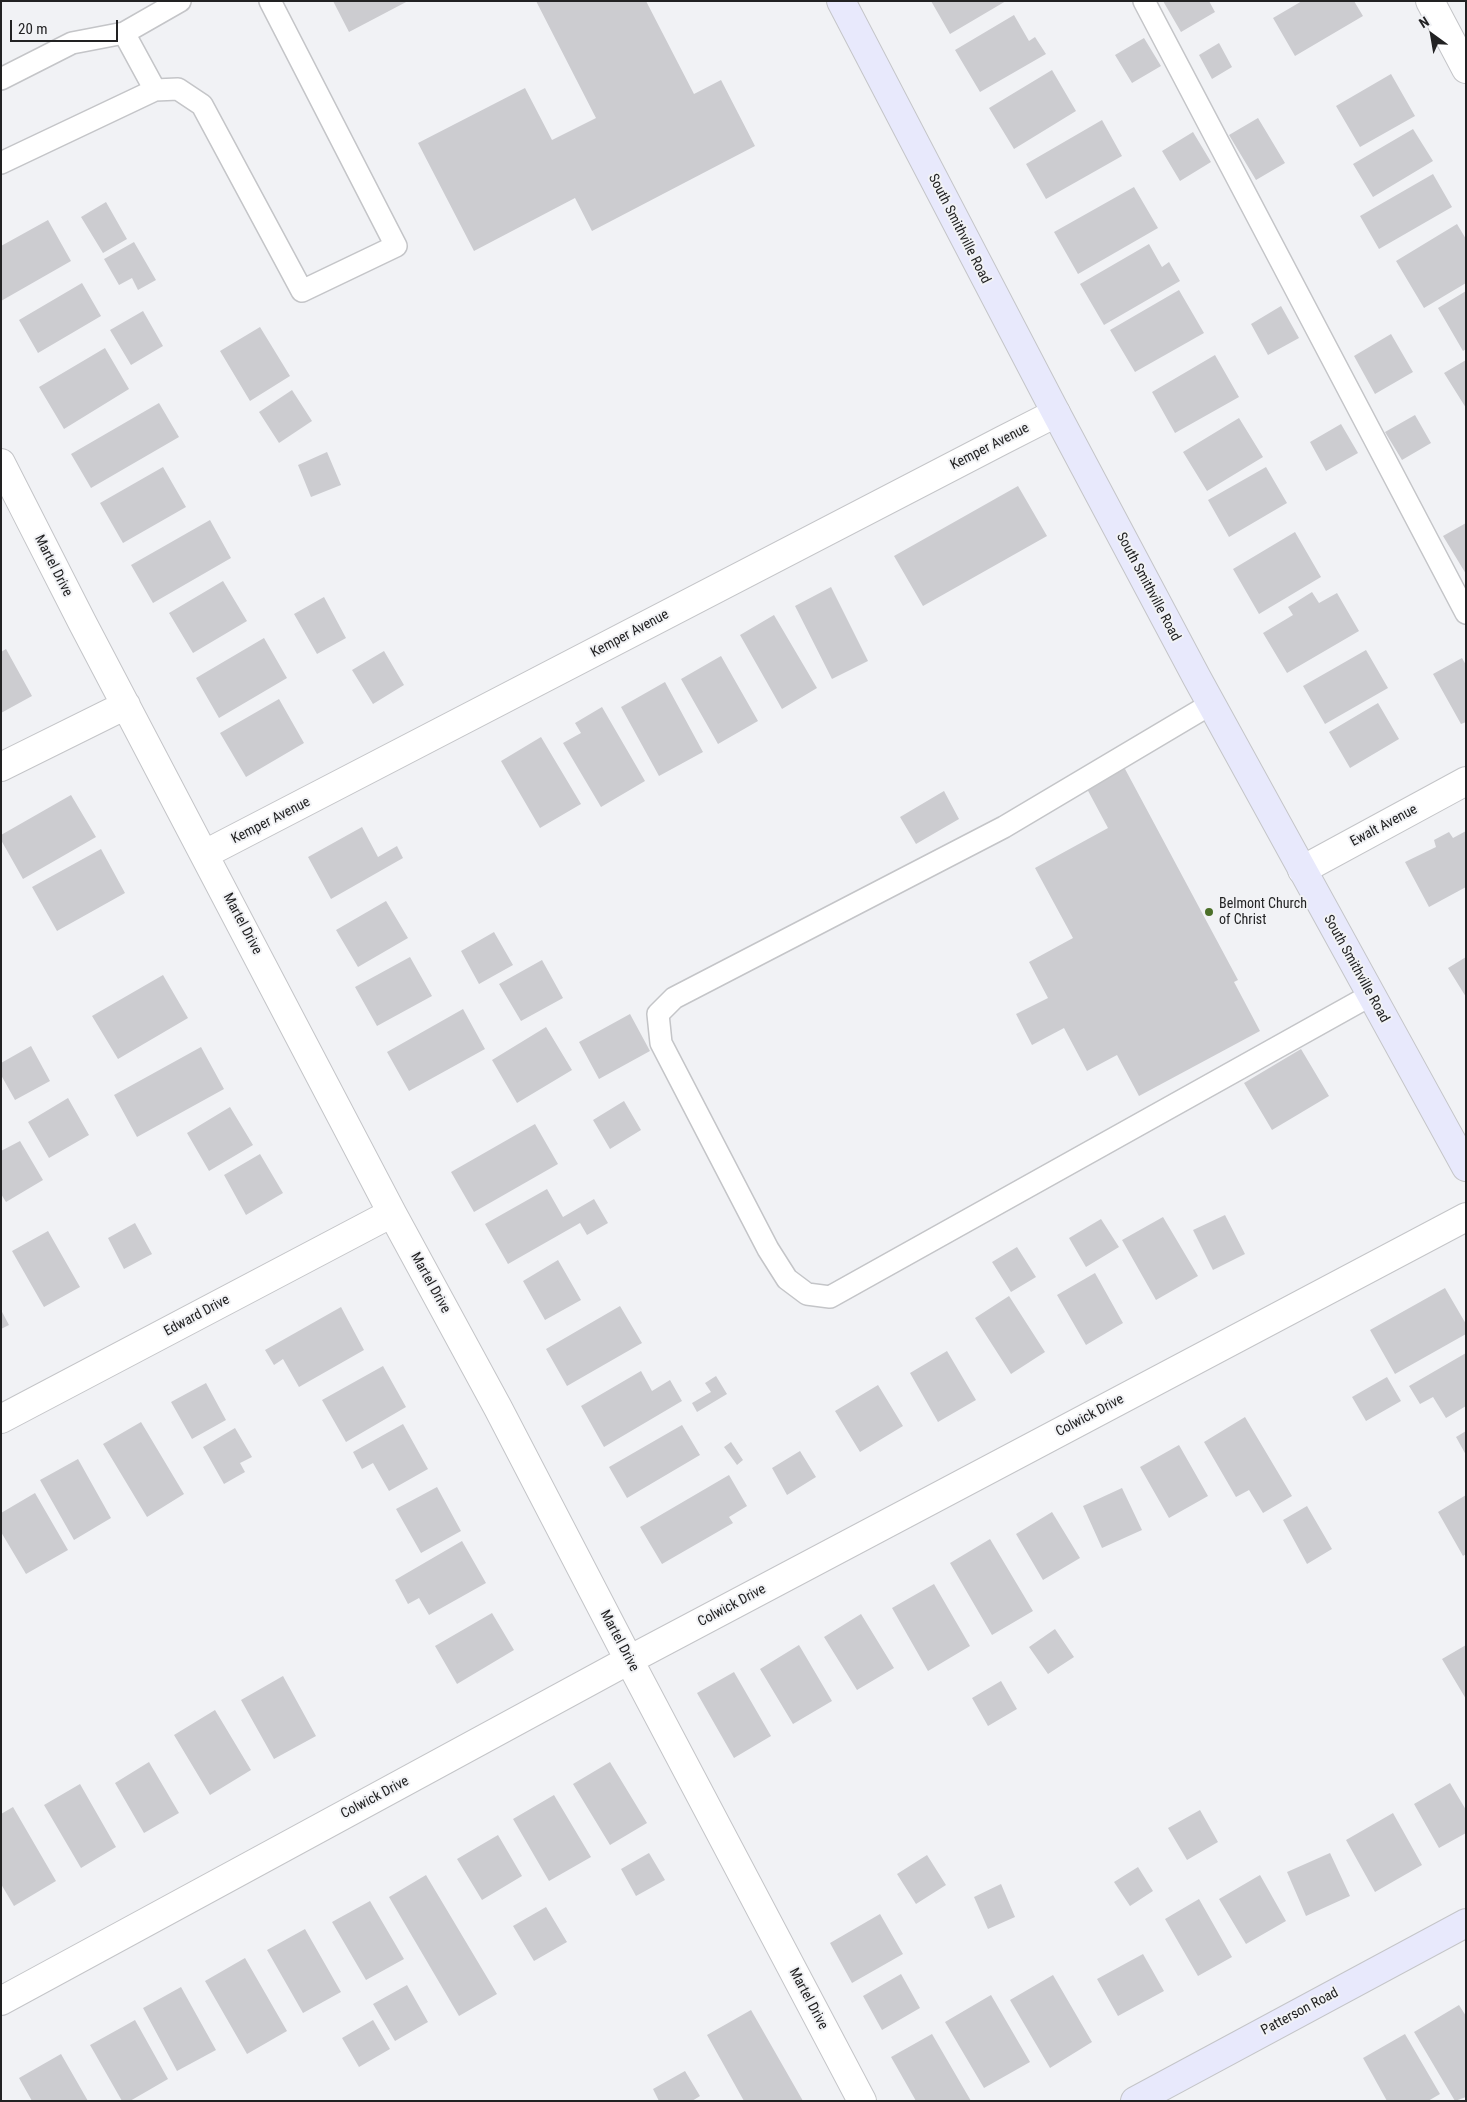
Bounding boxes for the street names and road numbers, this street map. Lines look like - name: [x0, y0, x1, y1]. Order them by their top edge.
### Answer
- street label: South Smithville Road: [924, 171, 994, 287]
- street label: Kemper Avenue: [948, 420, 1032, 474]
- street label: South Smithville Road: [1112, 530, 1184, 644]
- street label: Martel Drive: [30, 532, 76, 600]
- street label: Kemper Avenue: [588, 606, 672, 662]
- street label: Kemper Avenue: [229, 794, 313, 848]
- street label: Ewalt Avenue: [1348, 801, 1420, 851]
- street label: Martel Drive: [219, 890, 265, 958]
- street label: South Smithville Road: [1319, 912, 1393, 1026]
- street label: Martel Drive: [406, 1250, 454, 1316]
- street label: Edward Drive: [161, 1292, 233, 1340]
- street label: Colwick Drive: [1053, 1391, 1127, 1441]
- street label: Colwick Drive: [695, 1581, 769, 1631]
- street label: Martel Drive: [596, 1607, 642, 1675]
- street label: Colwick Drive: [338, 1773, 412, 1823]
- street label: Martel Drive: [785, 1965, 831, 2033]
- street label: Patterson Road: [1259, 1985, 1341, 2039]

